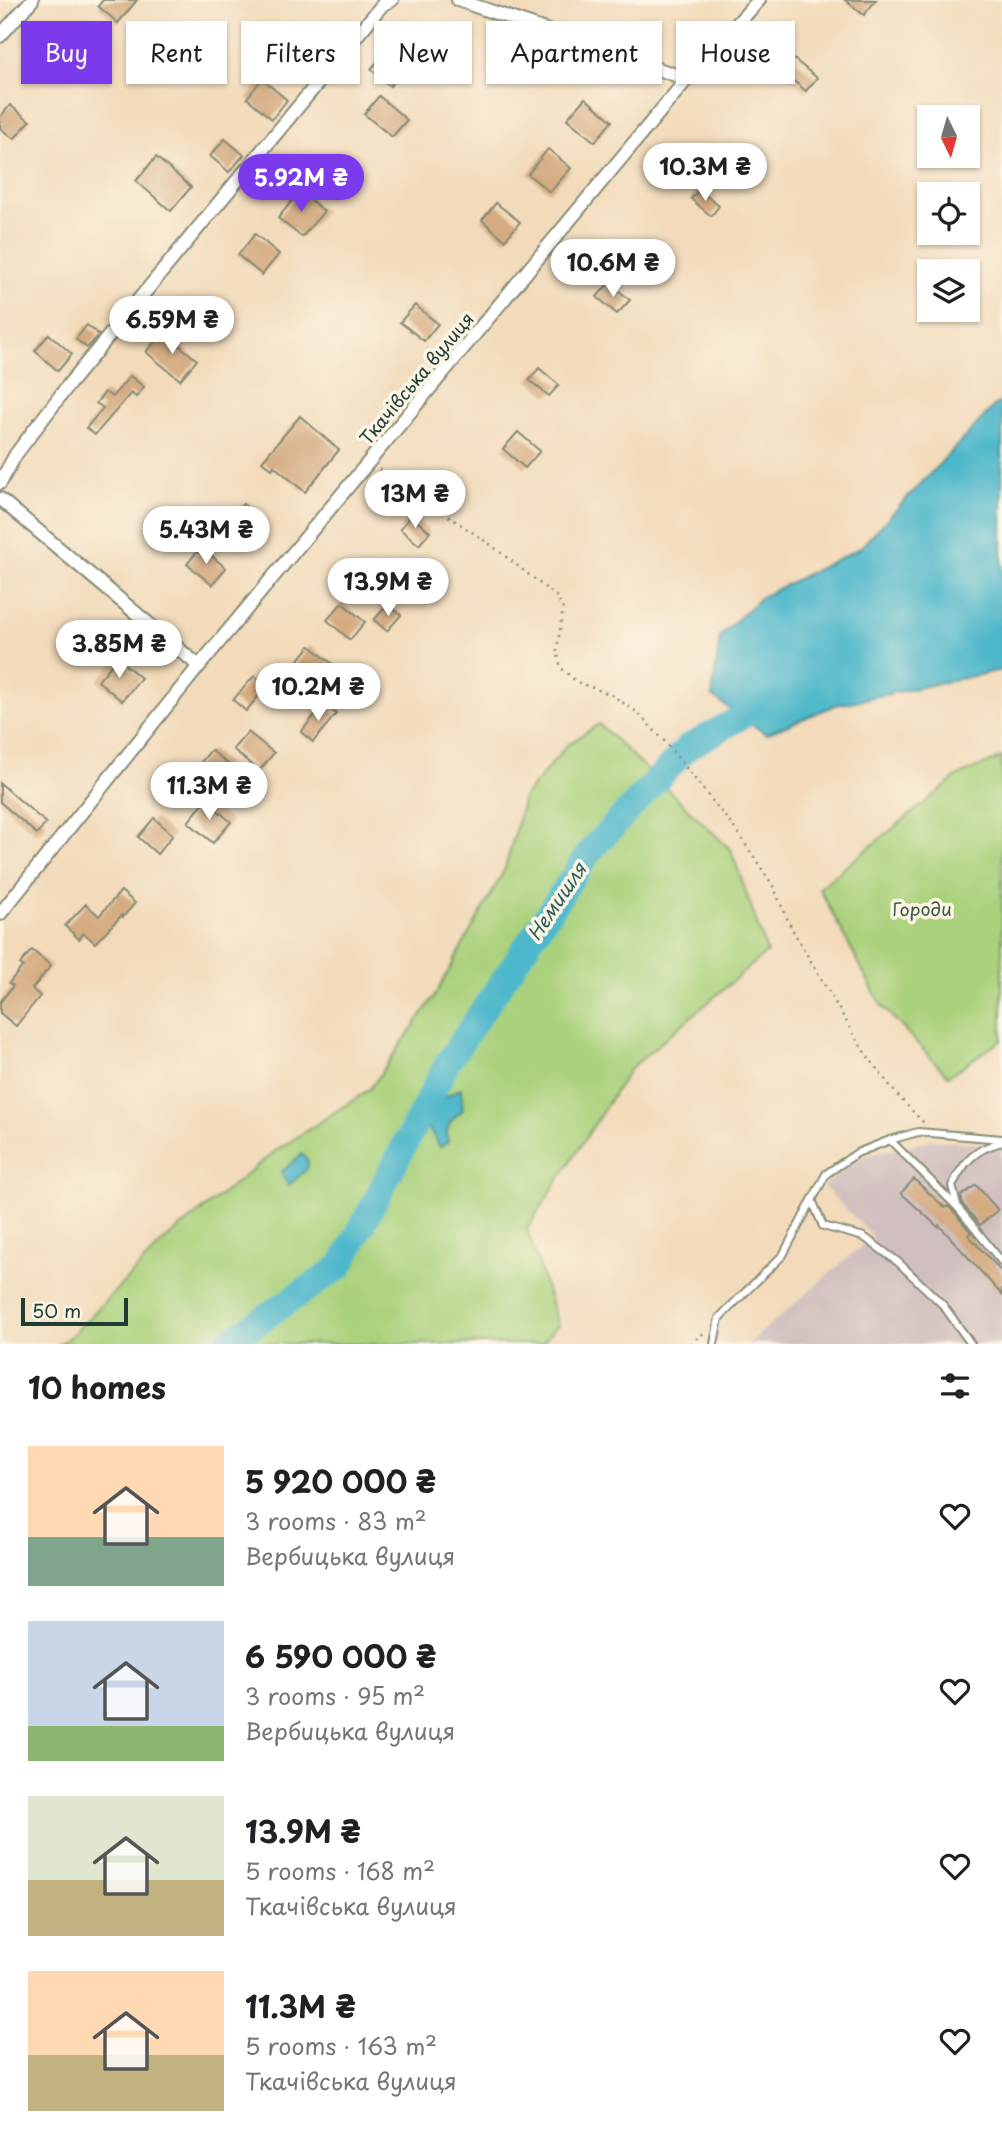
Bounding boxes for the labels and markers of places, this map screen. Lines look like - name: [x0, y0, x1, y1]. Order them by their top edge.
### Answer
- pin: 10.3M ₴: [640, 144, 770, 203]
- pin: 5.92M ₴: [236, 154, 366, 214]
- pin: 10.6M ₴: [548, 240, 678, 299]
- pin: 6.59M ₴: [107, 296, 237, 356]
- pin: 13M ₴: [366, 470, 464, 530]
- pin: 5.43M ₴: [141, 506, 271, 566]
- pin: 13.9M ₴: [323, 558, 453, 618]
- pin: 3.85M ₴: [54, 620, 184, 680]
- pin: 10.2M ₴: [253, 664, 383, 723]
- pin: 11.3M ₴: [144, 762, 274, 822]

